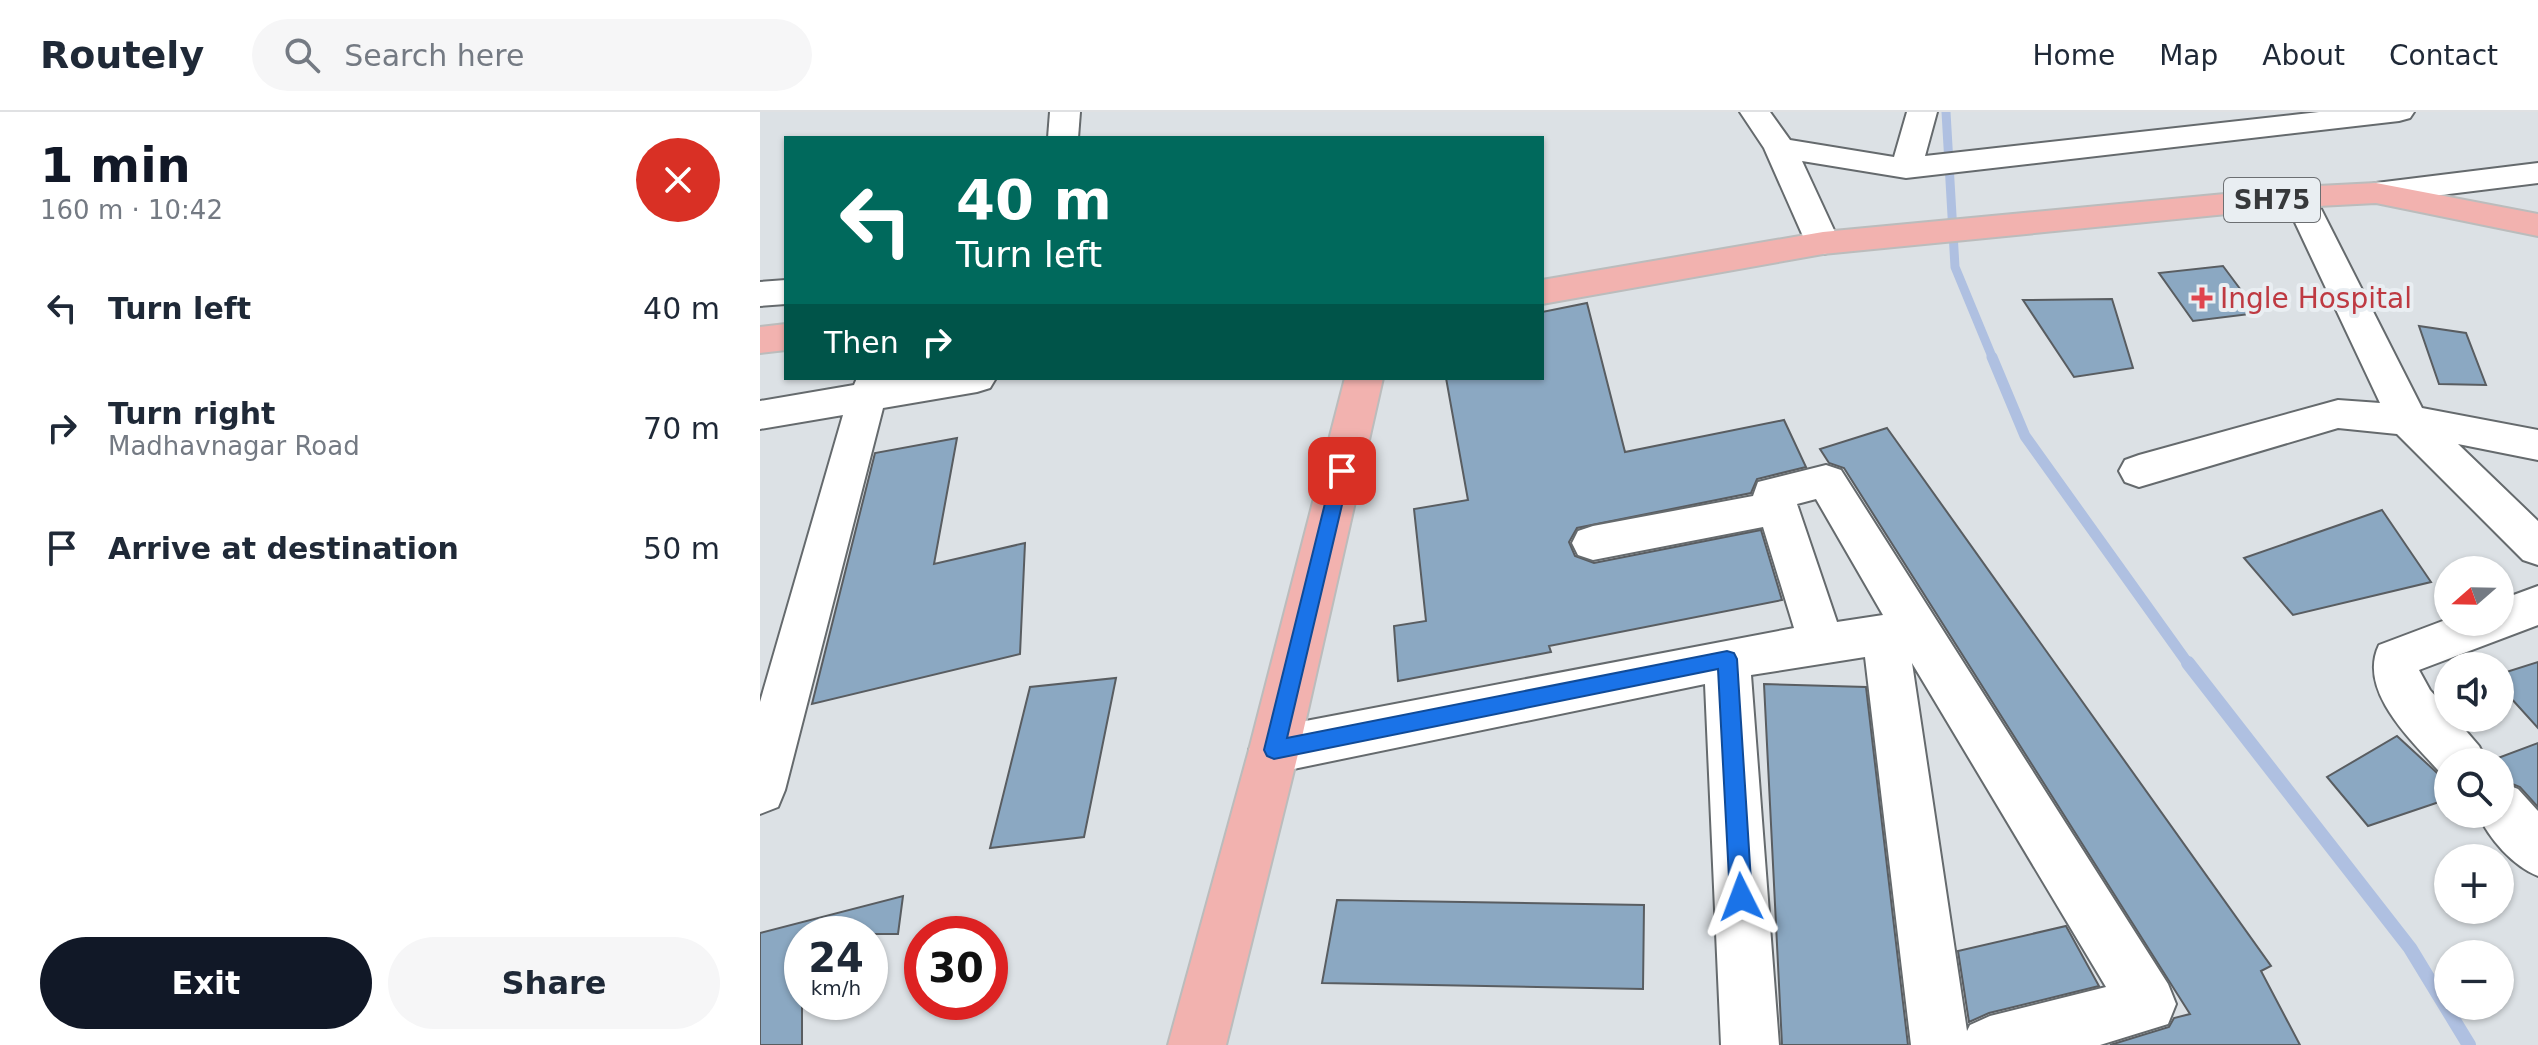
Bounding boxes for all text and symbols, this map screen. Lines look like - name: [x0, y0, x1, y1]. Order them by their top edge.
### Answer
- search box: [252, 19, 812, 91]
- text: Routely: [40, 33, 204, 77]
- icon: search: [280, 33, 324, 77]
- text: Search here: [344, 38, 524, 73]
- text: Home: [2032, 39, 2115, 72]
- text: Map: [2159, 39, 2218, 72]
- text: About: [2262, 39, 2345, 72]
- text: Contact: [2389, 39, 2498, 72]
- text: 1 min: [40, 137, 191, 193]
- button: close: [636, 138, 720, 222]
- text: 40 m: [956, 167, 1112, 232]
- icon: left: [824, 168, 928, 272]
- road number: SH75: [2224, 178, 2320, 222]
- text: 160 m · 10:42: [40, 195, 223, 225]
- text: Turn left: [956, 234, 1102, 275]
- place label: Ingle Hospital: [2220, 282, 2412, 315]
- icon: left: [40, 286, 84, 330]
- marker: Ingle Hospital: [2191, 287, 2213, 309]
- text: Turn left: [108, 291, 251, 326]
- text: 40 m: [643, 291, 720, 326]
- icon: right: [915, 320, 959, 364]
- text: Then: [824, 325, 899, 360]
- text: Turn right: [108, 396, 275, 431]
- icon: right: [40, 406, 84, 450]
- text: 70 m: [643, 411, 720, 446]
- text: Madhavnagar Road: [108, 431, 360, 461]
- pin: [1308, 437, 1376, 505]
- icon: arrive: [1320, 449, 1364, 493]
- icon: arrive: [40, 526, 84, 570]
- text: Arrive at destination: [108, 531, 459, 566]
- text: 50 m: [643, 531, 720, 566]
- north arrow: [2434, 556, 2514, 636]
- map controls: [2434, 556, 2514, 1020]
- button: sound: [2434, 652, 2514, 732]
- button: search: [2434, 748, 2514, 828]
- button: +: [2434, 844, 2514, 924]
- position arrow: [1699, 855, 1783, 939]
- speed limit sign: 30: [904, 916, 1008, 1020]
- text: 24: [808, 935, 864, 981]
- button: Exit: [40, 937, 372, 1029]
- button: Share: [388, 937, 720, 1029]
- button: −: [2434, 940, 2514, 1020]
- text: km/h: [811, 976, 861, 1000]

